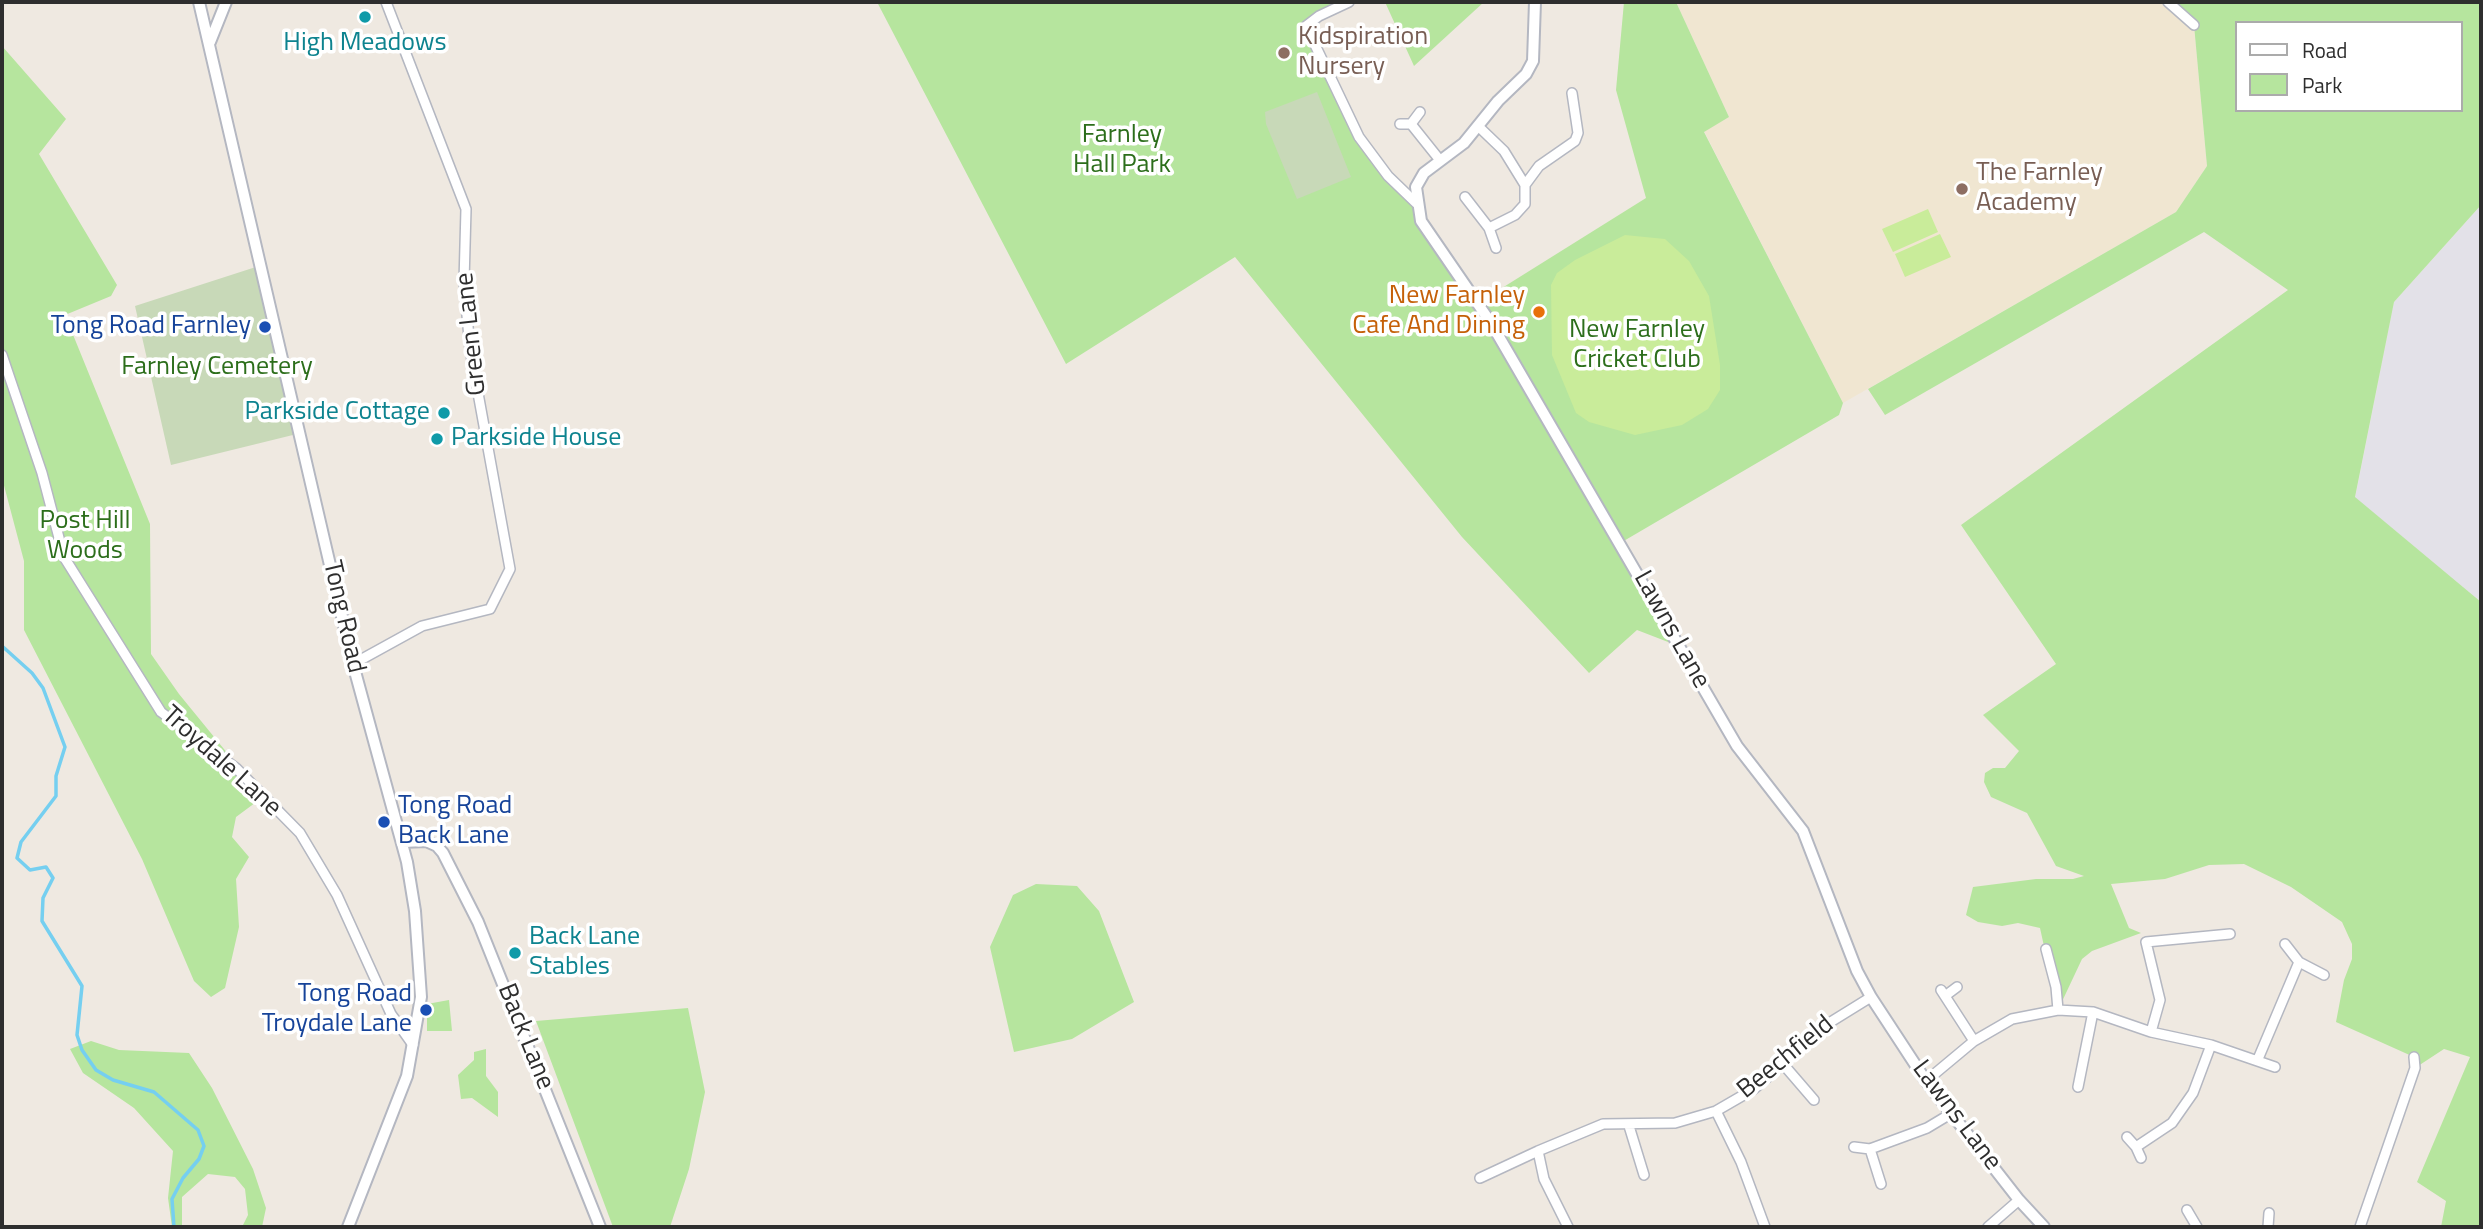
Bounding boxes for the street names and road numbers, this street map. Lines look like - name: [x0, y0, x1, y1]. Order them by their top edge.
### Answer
- street label: Green Lane: [450, 271, 494, 397]
- street label: Tong Road: [315, 558, 371, 676]
- street label: Lawns Lane: [1626, 566, 1716, 694]
- street label: Troydale Lane: [155, 700, 287, 824]
- street label: Back Lane: [490, 980, 560, 1094]
- street label: Beechfield: [1732, 1010, 1840, 1106]
- street label: Lawns Lane: [1905, 1055, 2007, 1177]

